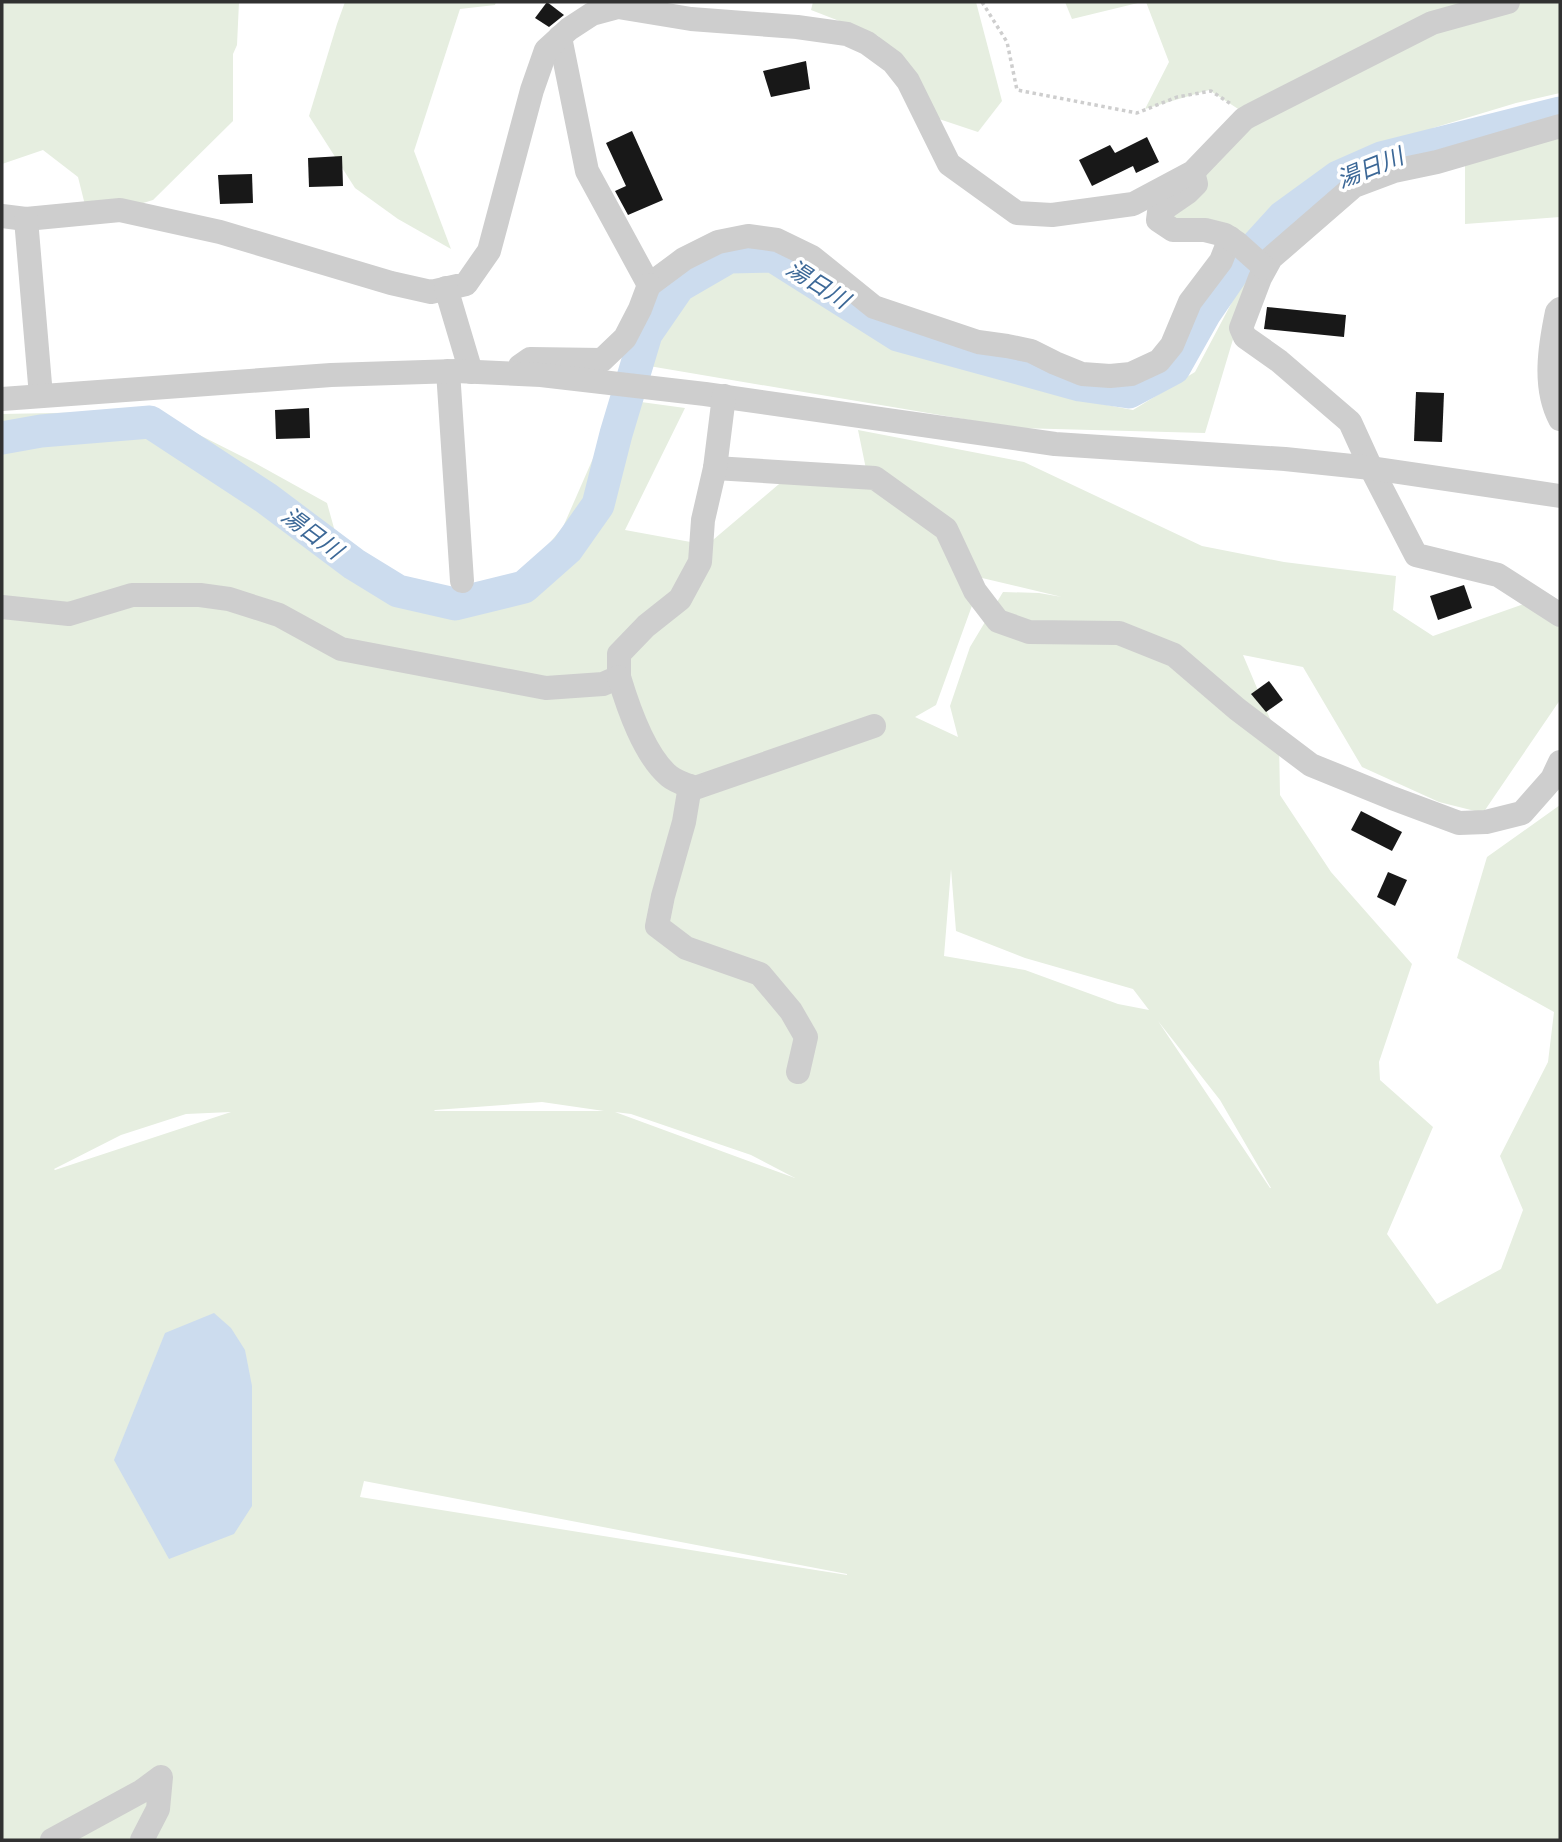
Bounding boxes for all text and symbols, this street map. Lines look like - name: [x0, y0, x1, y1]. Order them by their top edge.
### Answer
- water label: 湯日川: [1332, 140, 1410, 195]
- water label: 湯日川: [781, 253, 858, 317]
- water label: 湯日川: [275, 500, 351, 568]

